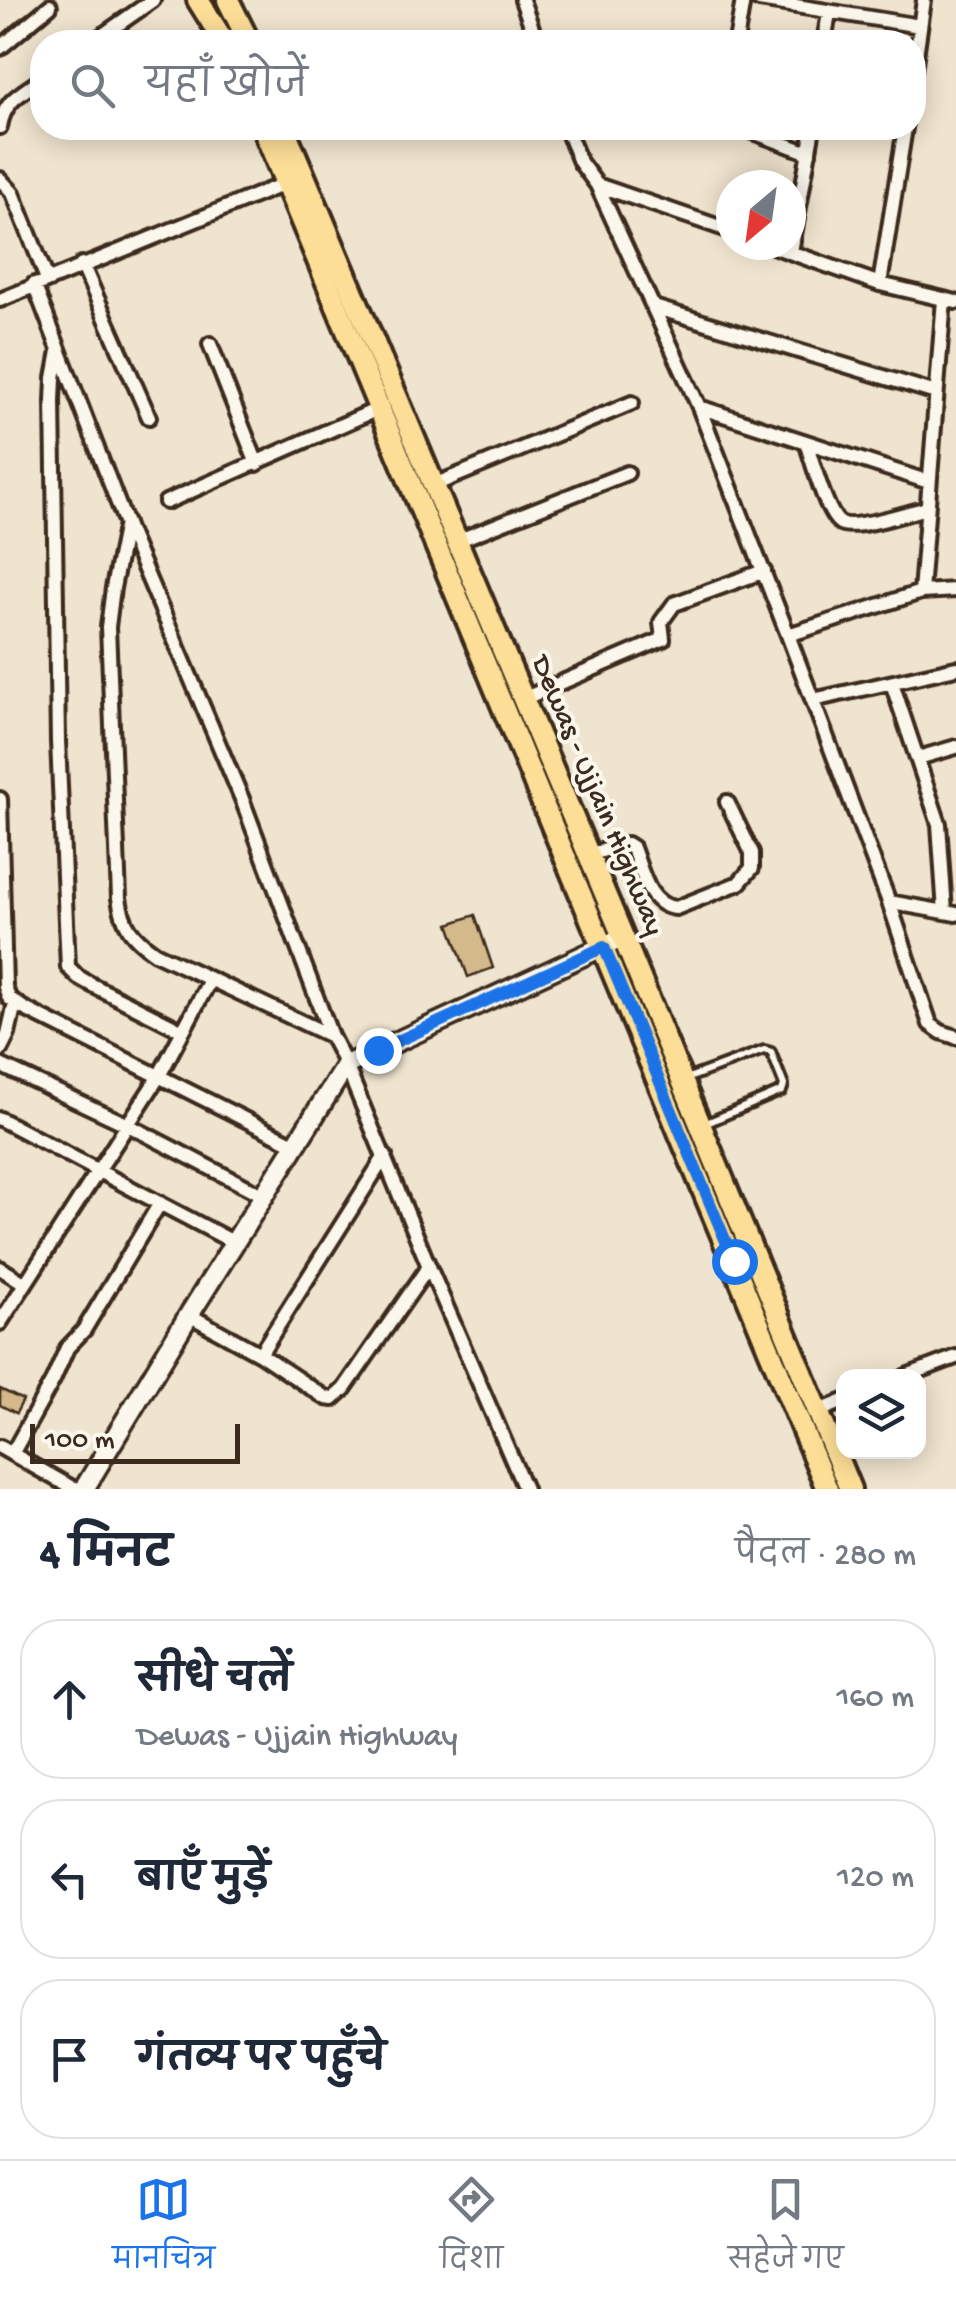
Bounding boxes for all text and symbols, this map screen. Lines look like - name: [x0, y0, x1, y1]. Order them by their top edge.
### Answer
- search box: [30, 30, 926, 140]
- icon: search: [65, 58, 120, 113]
- text: यहाँ खोजें: [145, 66, 308, 110]
- north arrow: [716, 170, 806, 260]
- street label: Dewas - Ujjain Highway: [520, 649, 671, 941]
- route end: [356, 1028, 402, 1074]
- route start: [712, 1239, 758, 1285]
- map controls: [836, 1369, 926, 1459]
- button: layers: [836, 1369, 926, 1459]
- scale bar: [30, 1419, 240, 1464]
- text: 100 m: [45, 1425, 115, 1458]
- text: 4 मिनट: [40, 1533, 172, 1582]
- text: पैदल · 280 m: [735, 1538, 916, 1576]
- text: सीधे चलें: [137, 1661, 292, 1705]
- icon: ahead: [42, 1672, 97, 1727]
- text: 160 m: [836, 1680, 914, 1718]
- text: Dewas - Ujjain Highway: [137, 1719, 457, 1757]
- icon: left: [42, 1852, 97, 1907]
- text: बाएँ मुड़ें: [137, 1860, 270, 1904]
- text: 120 m: [837, 1860, 914, 1898]
- icon: arrive: [42, 2032, 97, 2087]
- text: गंतव्य पर पहुँचे: [137, 2040, 386, 2084]
- tab: मानचित्र: [112, 2172, 215, 2289]
- tab: दिशा: [440, 2172, 503, 2289]
- tab: सहेजे गए: [728, 2172, 844, 2289]

